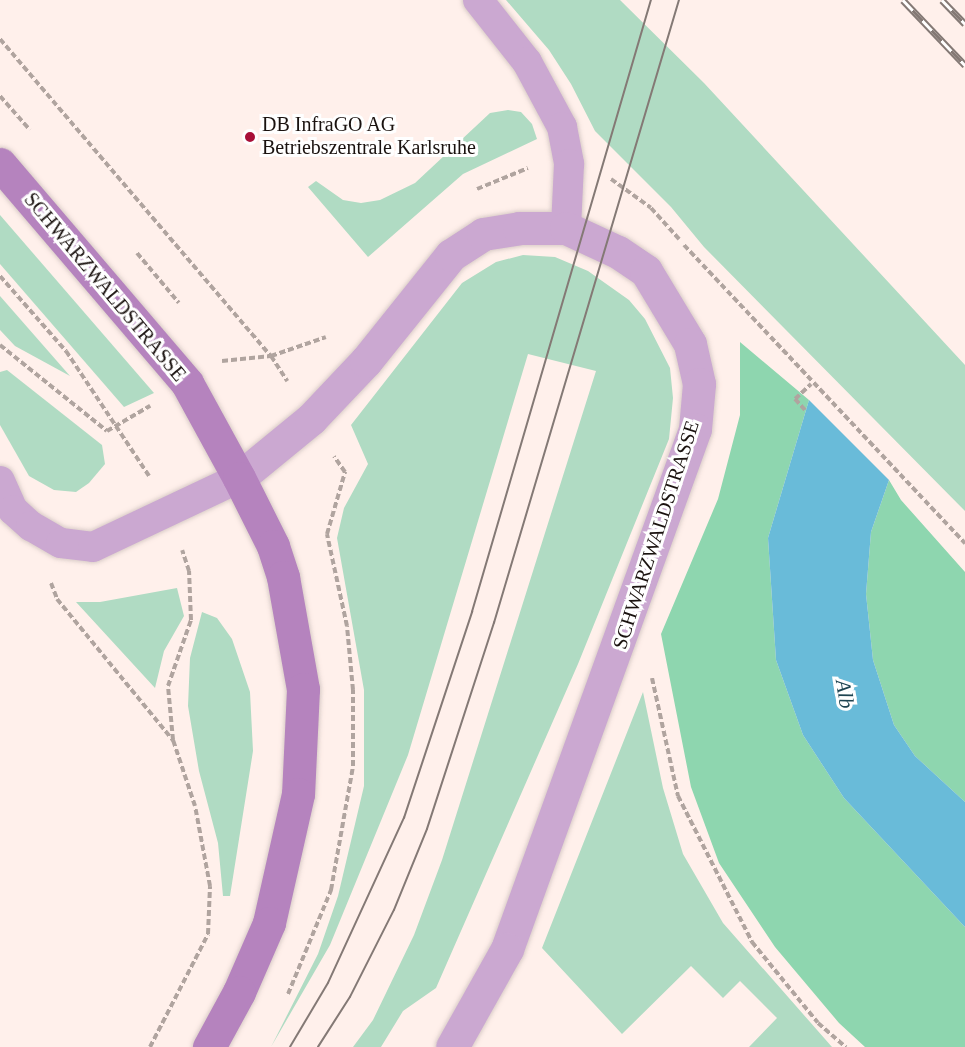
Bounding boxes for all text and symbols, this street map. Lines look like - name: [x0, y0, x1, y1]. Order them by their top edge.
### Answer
- place label: DB InfraGO AG Betriebszentrale Karlsruhe: [262, 113, 476, 160]
- marker: DB InfraGO AG Betriebszentrale Karlsruhe: [243, 130, 257, 144]
- street label: SCHWARZWALDSTRASSE: [19, 188, 191, 386]
- street label: SCHWARZWALDSTRASSE: [608, 418, 704, 652]
- water label: Alb: [830, 678, 860, 710]

